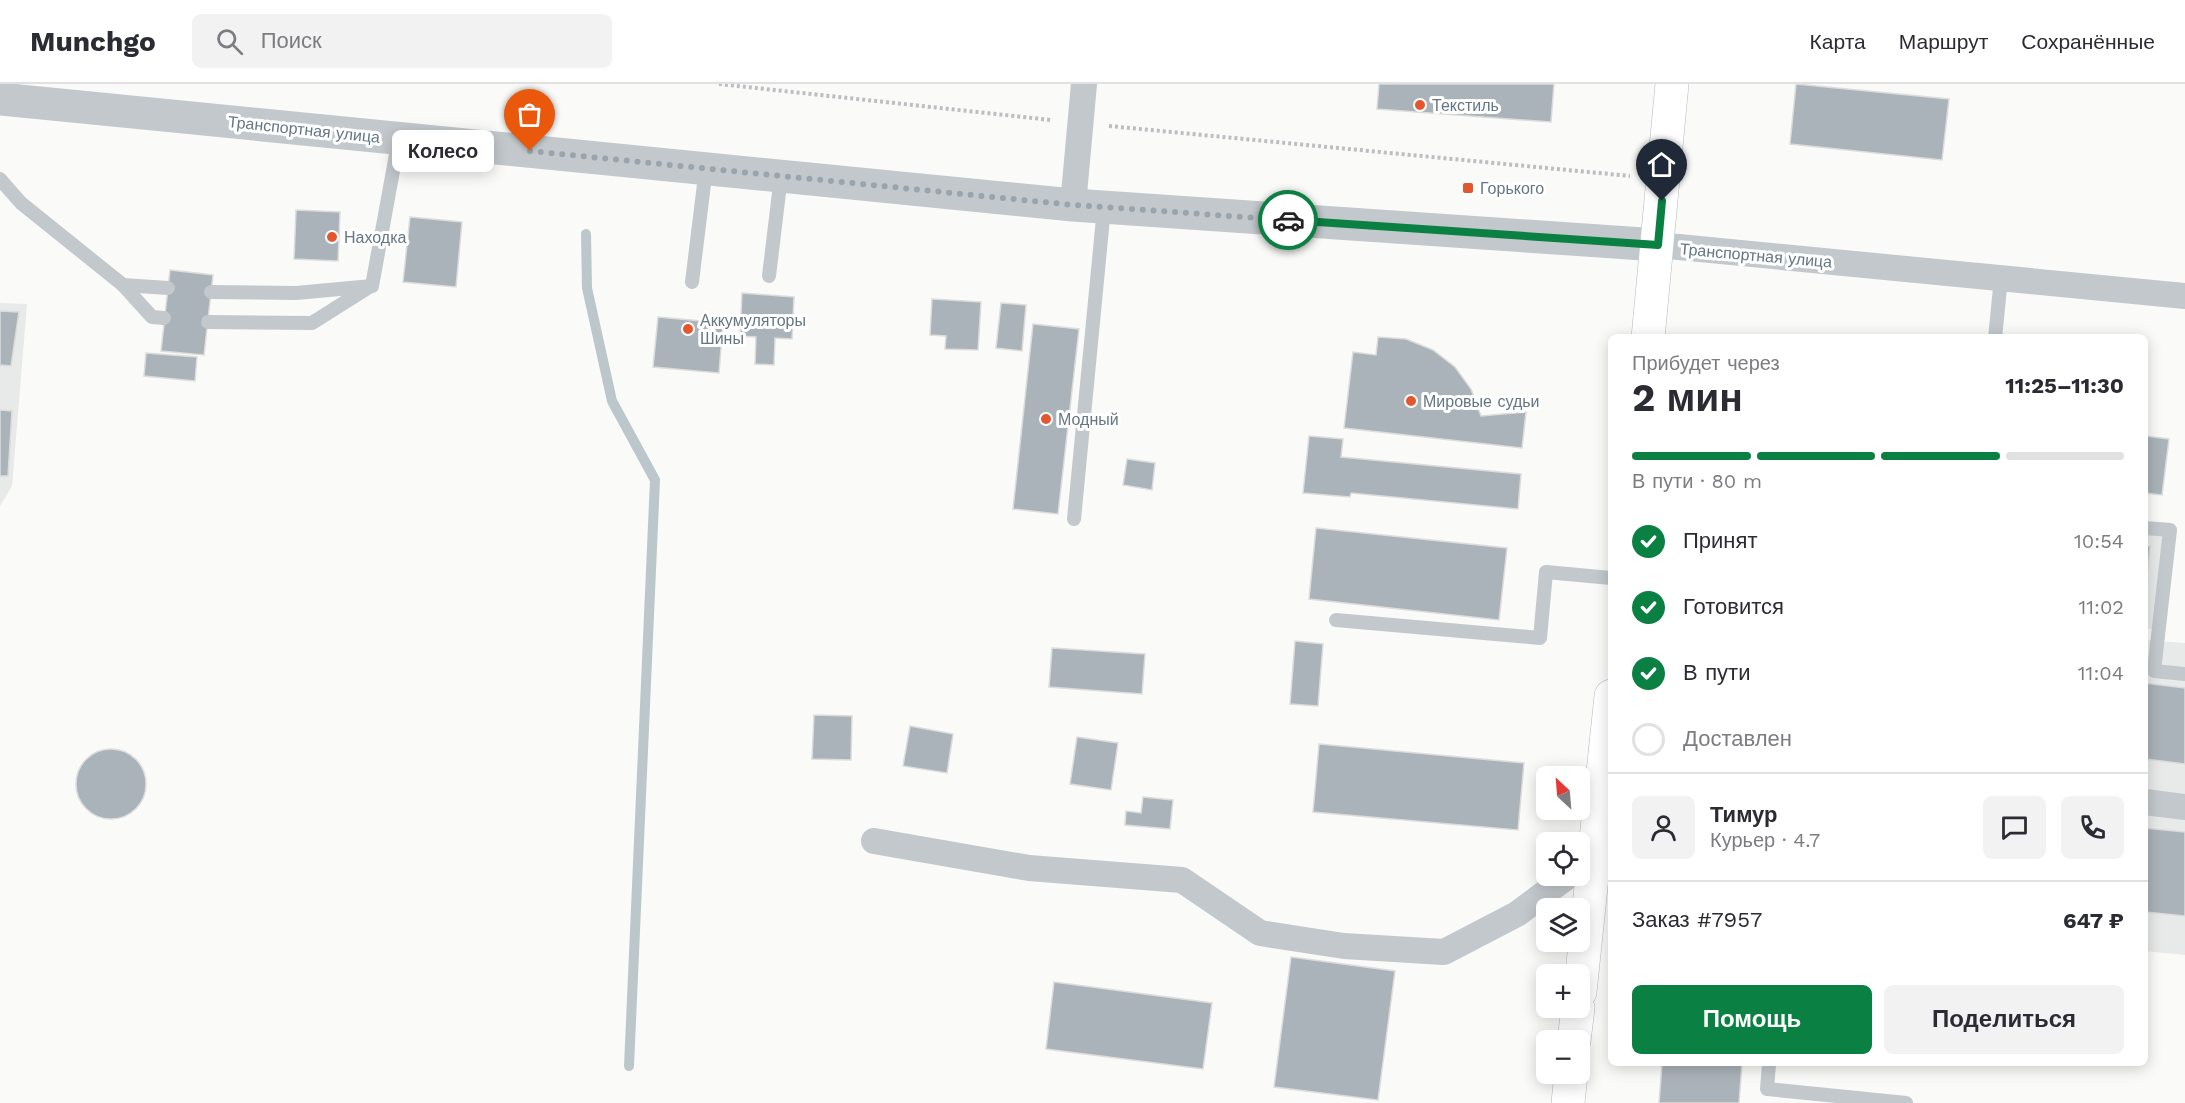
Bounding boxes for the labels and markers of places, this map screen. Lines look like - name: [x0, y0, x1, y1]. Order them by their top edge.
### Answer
- pin: [504, 89, 555, 151]
- place label: Текстиль: [1432, 96, 1499, 115]
- marker: Текстиль: [1413, 98, 1427, 112]
- callout: Колесо: [392, 130, 494, 172]
- pin: [1636, 139, 1687, 201]
- place label: Горького: [1480, 179, 1544, 198]
- marker: Горького: [1461, 181, 1475, 195]
- place label: Находка: [344, 228, 407, 247]
- marker: Находка: [325, 230, 339, 244]
- place label: Аккумуляторы Шины: [700, 311, 806, 348]
- marker: Аккумуляторы Шины: [681, 322, 695, 336]
- place label: Мировые судьи: [1423, 392, 1540, 411]
- marker: Мировые судьи: [1404, 394, 1418, 408]
- place label: Модный: [1058, 410, 1119, 429]
- marker: Модный: [1039, 412, 1053, 426]

